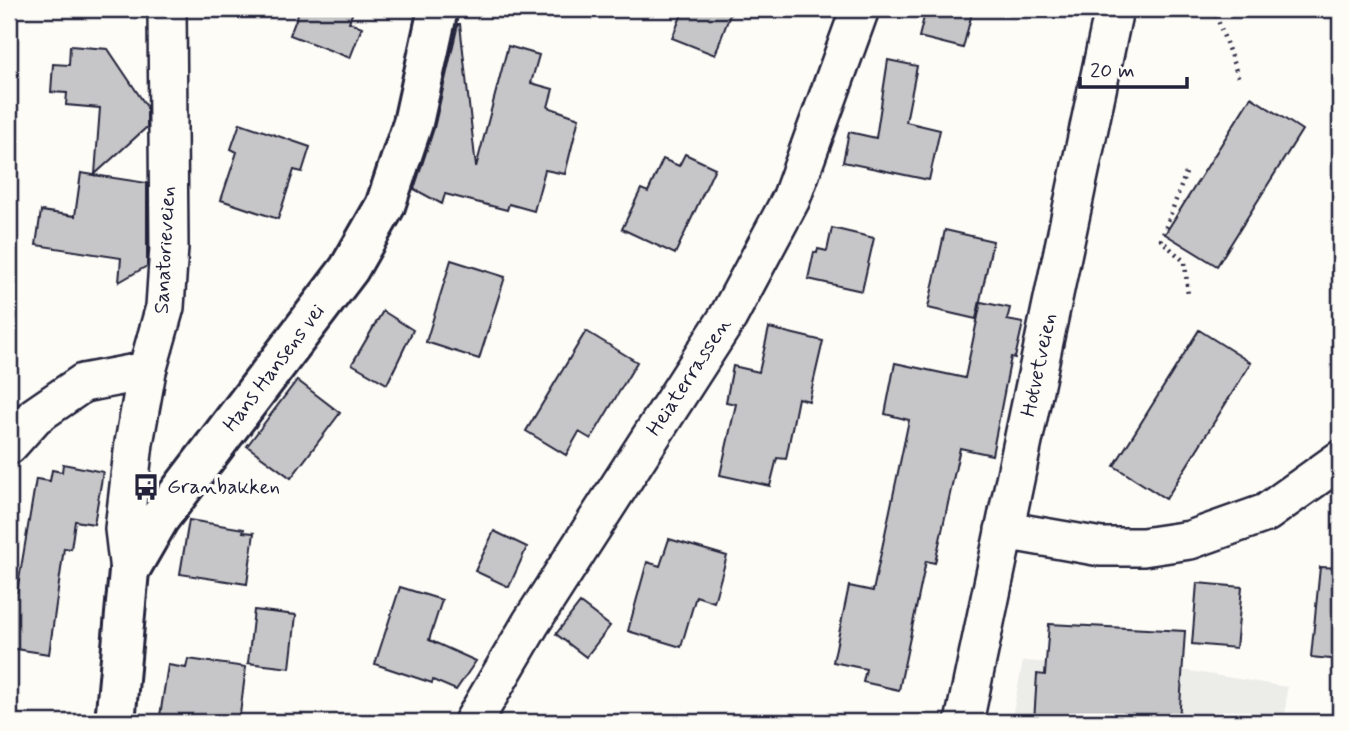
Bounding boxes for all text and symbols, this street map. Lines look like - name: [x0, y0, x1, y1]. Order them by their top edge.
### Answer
- scale bar: [1080, 46, 1186, 90]
- text: 20 m: [1090, 57, 1135, 85]
- street label: Sanatorieveien: [148, 185, 182, 315]
- street label: Hans Hansens vei: [217, 298, 331, 438]
- street label: Hotvetveien: [1014, 311, 1064, 419]
- street label: Heiaterrassen: [640, 312, 738, 442]
- bus stop icon: Granbakken: [131, 472, 161, 502]
- place label: Granbakken: [167, 473, 280, 501]

